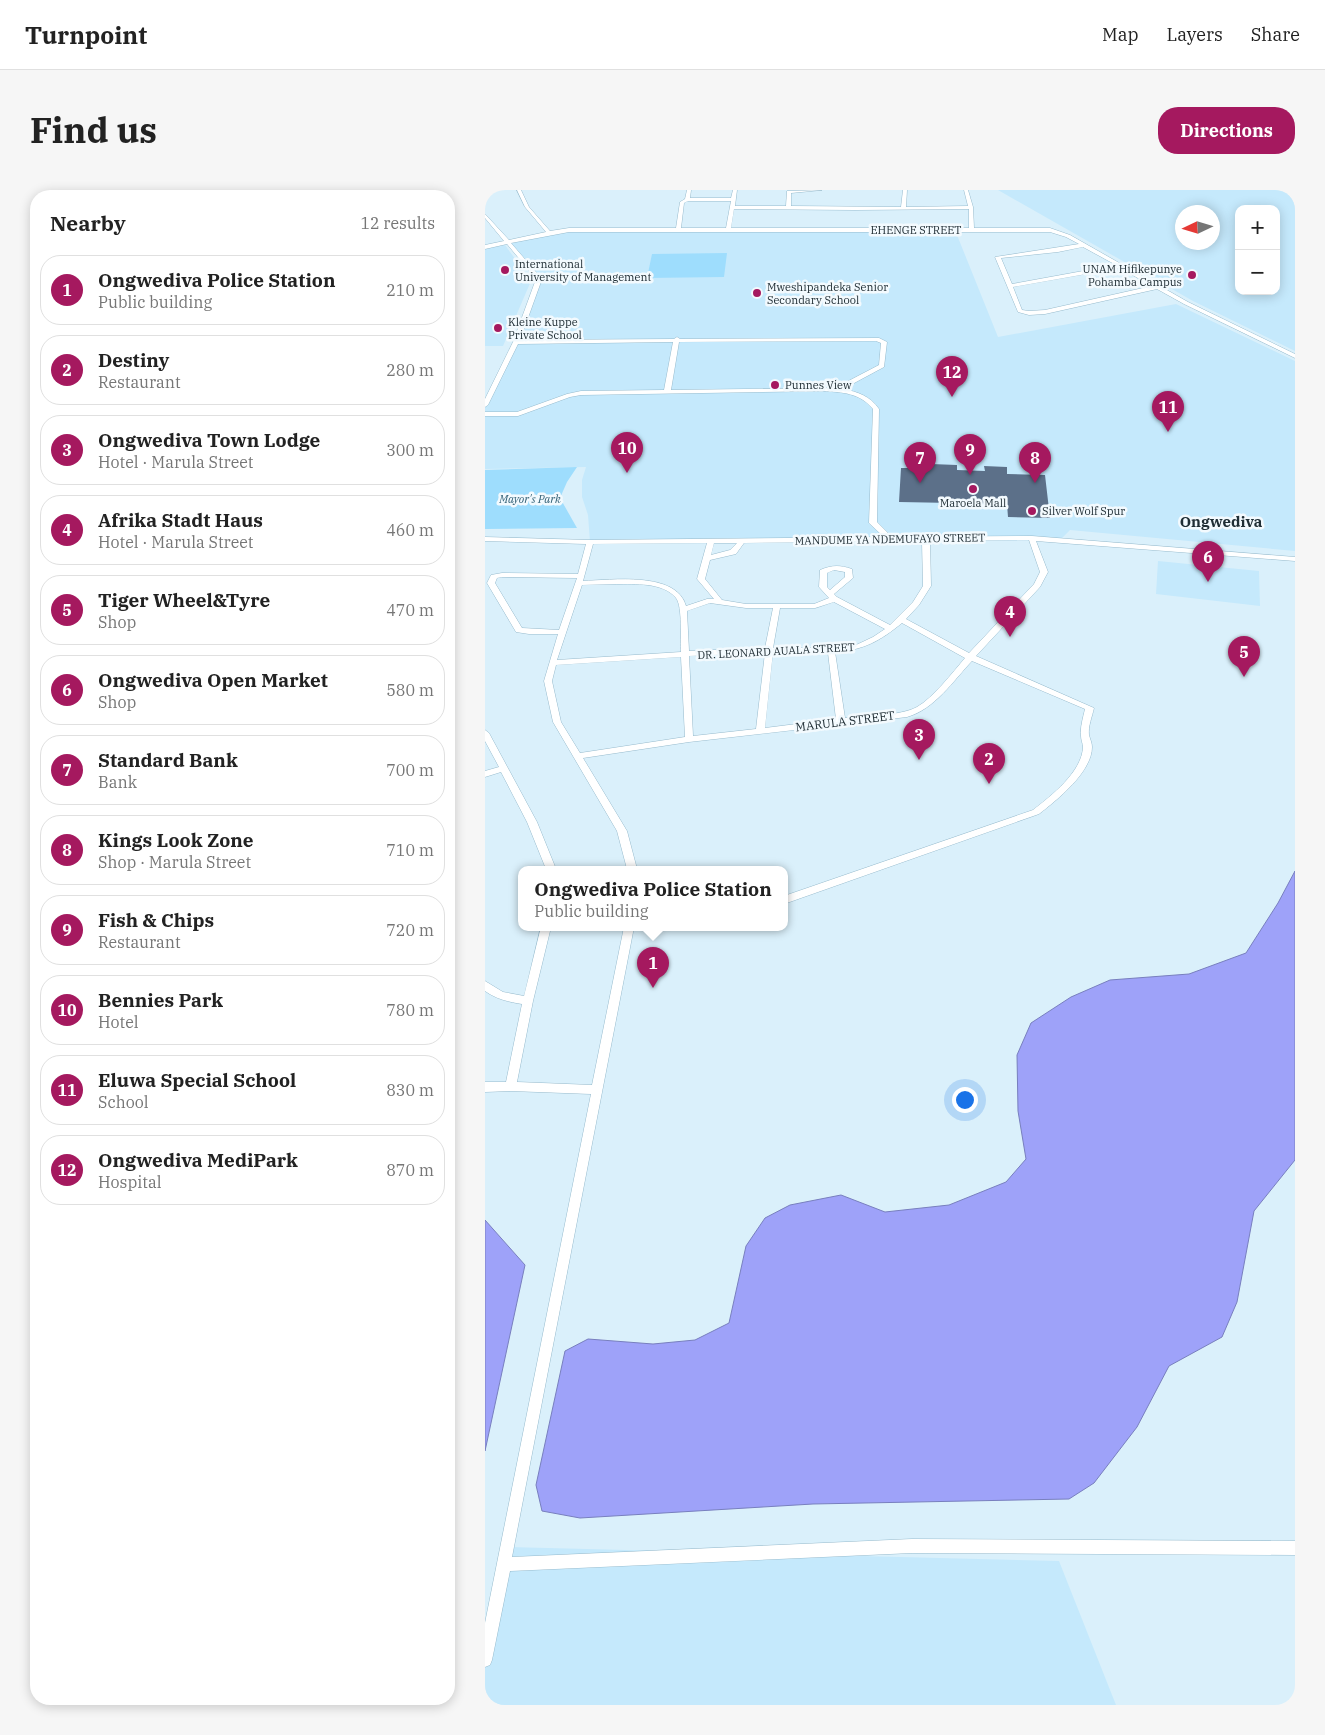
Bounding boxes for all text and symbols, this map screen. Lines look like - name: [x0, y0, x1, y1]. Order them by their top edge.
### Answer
- text: Turnpoint: [25, 19, 147, 51]
- text: Map: [1102, 23, 1139, 46]
- text: Layers: [1167, 23, 1223, 46]
- text: Share: [1251, 23, 1300, 46]
- text: Find us: [30, 107, 157, 153]
- button: Directions: [1158, 107, 1295, 154]
- north arrow: [1175, 205, 1220, 250]
- map controls: [1235, 205, 1280, 295]
- button: +: [1235, 205, 1280, 250]
- text: Nearby: [50, 209, 126, 237]
- text: 12 results: [360, 213, 435, 233]
- street label: EHENGE STREET: [870, 223, 962, 237]
- button: −: [1235, 250, 1280, 295]
- place label: International University of Management: [515, 257, 652, 284]
- place label: UNAM Hifikepunye Pohamba Campus: [1082, 262, 1182, 289]
- marker: International University of Management: [499, 264, 511, 276]
- text: Ongwediva Police Station: [98, 268, 335, 292]
- marker: UNAM Hifikepunye Pohamba Campus: [1186, 269, 1198, 281]
- text: 1: [62, 280, 72, 300]
- text: 210 m: [386, 280, 434, 300]
- place label: Mweshipandeka Senior Secondary School: [767, 280, 888, 307]
- marker: Mweshipandeka Senior Secondary School: [751, 287, 763, 299]
- text: Public building: [98, 292, 212, 312]
- place label: Kleine Kuppe Private School: [508, 315, 582, 342]
- marker: Kleine Kuppe Private School: [492, 322, 504, 334]
- text: Destiny: [98, 348, 169, 372]
- pin: 12: [936, 356, 968, 397]
- text: 2: [62, 360, 72, 380]
- text: 280 m: [386, 360, 434, 380]
- text: Restaurant: [98, 372, 181, 392]
- place label: Punnes View: [785, 378, 852, 392]
- marker: Punnes View: [769, 379, 781, 391]
- pin: 11: [1152, 391, 1184, 432]
- text: Ongwediva Town Lodge: [98, 428, 320, 452]
- pin: 10: [611, 432, 643, 473]
- pin: 9: [954, 434, 986, 475]
- text: 3: [62, 440, 72, 460]
- text: 300 m: [386, 440, 434, 460]
- pin: 7: [904, 442, 936, 483]
- pin: 8: [1019, 442, 1051, 483]
- text: Hotel · Marula Street: [98, 452, 253, 472]
- marker: Maroela Mall: [967, 483, 979, 495]
- park label: Mayor's Park: [498, 492, 561, 506]
- place label: Maroela Mall: [940, 496, 1006, 510]
- place label: Silver Wolf Spur: [1042, 504, 1125, 518]
- marker: Silver Wolf Spur: [1026, 505, 1038, 517]
- text: Afrika Stadt Haus: [98, 508, 263, 532]
- district label: Ongwediva: [1180, 512, 1263, 531]
- text: 4: [62, 520, 72, 540]
- text: 460 m: [386, 520, 434, 540]
- street label: MANDUME YA NDEMUFAYO STREET: [795, 530, 985, 548]
- text: Hotel · Marula Street: [98, 532, 253, 552]
- pin: 6: [1192, 541, 1224, 582]
- text: Tiger Wheel&Tyre: [98, 588, 270, 612]
- pin: 4: [994, 596, 1026, 637]
- text: 5: [62, 600, 72, 620]
- text: 470 m: [386, 600, 434, 620]
- text: Shop: [98, 612, 136, 632]
- pin: 5: [1228, 636, 1260, 677]
- street label: DR. LEONARD AUALA STREET: [697, 640, 855, 662]
- text: Ongwediva Open Market: [98, 668, 328, 692]
- text: 6: [62, 680, 72, 700]
- text: 580 m: [386, 680, 434, 700]
- text: Shop: [98, 692, 136, 712]
- street label: MARULA STREET: [795, 707, 896, 735]
- pin: 3: [903, 719, 935, 760]
- pin: 2: [973, 743, 1005, 784]
- text: Standard Bank: [98, 748, 238, 772]
- text: 7: [62, 760, 72, 780]
- text: 700 m: [386, 760, 434, 780]
- text: Bank: [98, 772, 137, 792]
- text: Kings Look Zone: [98, 828, 254, 852]
- text: 8: [62, 840, 72, 860]
- text: 710 m: [386, 840, 434, 860]
- text: Shop · Marula Street: [98, 852, 251, 872]
- popup: [518, 866, 788, 931]
- text: Ongwediva Police Station: [534, 877, 772, 901]
- text: Public building: [534, 901, 649, 921]
- text: Fish & Chips: [98, 908, 214, 932]
- text: 9: [62, 920, 72, 940]
- text: 720 m: [386, 920, 434, 940]
- text: Restaurant: [98, 932, 181, 952]
- pin: 1: [637, 947, 669, 988]
- text: Bennies Park: [98, 988, 223, 1012]
- text: 10: [57, 1000, 77, 1020]
- text: 780 m: [386, 1000, 434, 1020]
- text: Hotel: [98, 1012, 139, 1032]
- text: Eluwa Special School: [98, 1068, 296, 1092]
- text: 11: [57, 1080, 77, 1100]
- text: 830 m: [386, 1080, 434, 1100]
- your location: [952, 1087, 978, 1113]
- text: School: [98, 1092, 149, 1112]
- text: Ongwediva MediPark: [98, 1148, 298, 1172]
- text: 12: [57, 1160, 77, 1180]
- text: 870 m: [386, 1160, 434, 1180]
- text: Hospital: [98, 1172, 161, 1192]

